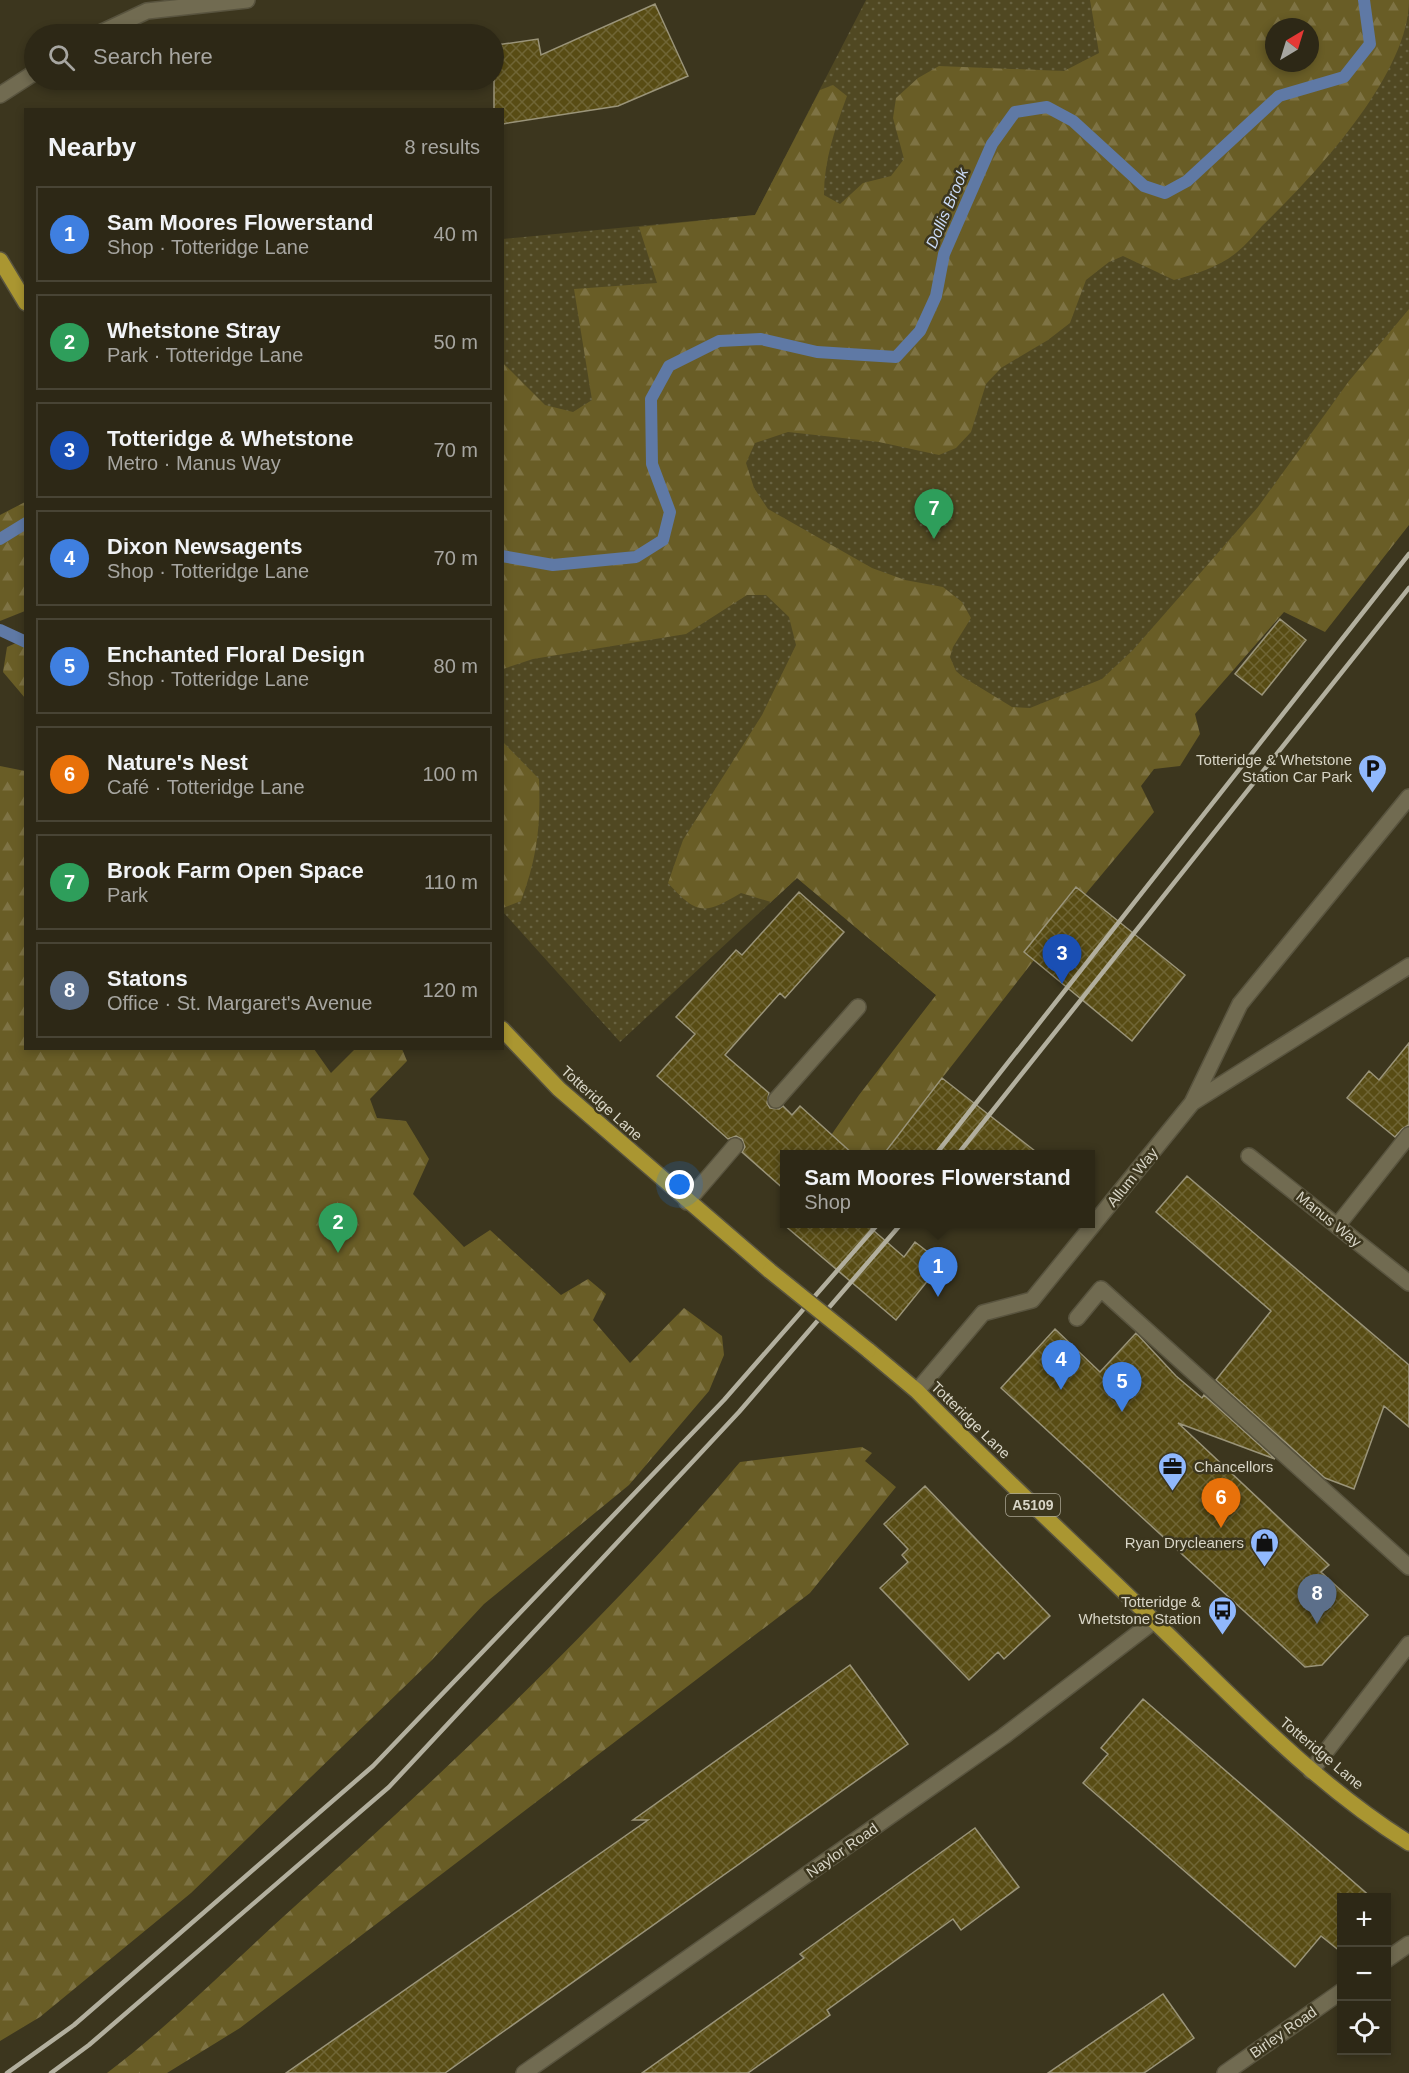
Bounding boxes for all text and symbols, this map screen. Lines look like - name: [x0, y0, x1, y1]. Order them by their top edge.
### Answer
- north arrow: [1265, 18, 1319, 72]
- search box: [24, 24, 504, 90]
- icon: search: [45, 41, 78, 74]
- text: Search here: [93, 44, 213, 69]
- text: Nearby: [48, 132, 136, 162]
- text: 8 results: [404, 136, 480, 158]
- water label: Dollis Brook: [922, 164, 972, 251]
- text: Sam Moores Flowerstand: [107, 210, 374, 235]
- text: 1: [64, 223, 75, 245]
- text: 40 m: [434, 223, 478, 245]
- text: Shop · Totteridge Lane: [107, 236, 309, 258]
- text: Whetstone Stray: [107, 318, 281, 343]
- text: 2: [64, 331, 75, 353]
- text: 50 m: [434, 331, 478, 353]
- text: Park · Totteridge Lane: [107, 344, 303, 366]
- text: Totteridge & Whetstone: [107, 426, 353, 451]
- text: 3: [64, 439, 75, 461]
- text: 70 m: [434, 439, 478, 461]
- text: Metro · Manus Way: [107, 452, 281, 474]
- pin: 7: [914, 490, 954, 539]
- text: Dixon Newsagents: [107, 534, 303, 559]
- text: 4: [64, 547, 75, 569]
- text: 70 m: [434, 547, 478, 569]
- text: Shop · Totteridge Lane: [107, 560, 309, 582]
- text: Enchanted Floral Design: [107, 642, 365, 667]
- text: 5: [64, 655, 75, 677]
- text: 80 m: [434, 655, 478, 677]
- text: Shop · Totteridge Lane: [107, 668, 309, 690]
- text: Nature's Nest: [107, 750, 248, 775]
- place label: Totteridge & Whetstone Station Car Park: [1196, 751, 1352, 785]
- parking icon: Totteridge & Whetstone Station Car Park: [1357, 752, 1389, 794]
- text: 6: [64, 763, 75, 785]
- text: 100 m: [422, 763, 478, 785]
- text: Café · Totteridge Lane: [107, 776, 305, 798]
- text: Brook Farm Open Space: [107, 858, 364, 883]
- text: 7: [64, 871, 75, 893]
- text: 110 m: [424, 871, 478, 893]
- text: Park: [107, 884, 148, 906]
- pin: 3: [1042, 934, 1082, 984]
- text: Statons: [107, 966, 188, 991]
- text: 8: [64, 979, 75, 1001]
- text: 120 m: [422, 979, 478, 1001]
- text: Office · St. Margaret's Avenue: [107, 992, 372, 1014]
- street label: Totteridge Lane: [558, 1062, 646, 1144]
- street label: Allum Way: [1103, 1144, 1161, 1210]
- popup: [780, 1150, 1095, 1228]
- text: Sam Moores Flowerstand: [804, 1165, 1071, 1190]
- your location: [665, 1170, 694, 1199]
- street label: Manus Way: [1293, 1188, 1365, 1251]
- text: Shop: [804, 1191, 851, 1213]
- pin: 2: [318, 1204, 358, 1253]
- pin: 1: [918, 1248, 958, 1297]
- pin: 4: [1042, 1340, 1080, 1390]
- pin: 5: [1102, 1362, 1142, 1412]
- street label: Totteridge Lane: [928, 1378, 1014, 1462]
- office icon: Chancellors: [1157, 1450, 1189, 1492]
- place label: Chancellors: [1194, 1458, 1273, 1475]
- pin: 6: [1202, 1478, 1240, 1528]
- road number: A5109: [1006, 1494, 1060, 1516]
- shop icon: Ryan Drycleaners: [1249, 1526, 1281, 1568]
- place label: Ryan Drycleaners: [1125, 1534, 1244, 1551]
- pin: 8: [1298, 1574, 1336, 1624]
- place label: Totteridge & Whetstone Station: [1078, 1593, 1201, 1627]
- bus stop icon: Totteridge & Whetstone Station: [1206, 1594, 1238, 1636]
- street label: Totteridge Lane: [1277, 1713, 1367, 1793]
- street label: Naylor Road: [803, 1819, 881, 1881]
- map controls: [1337, 1893, 1391, 2055]
- button: +: [1337, 1893, 1391, 1947]
- button: −: [1337, 1947, 1391, 2001]
- button: locate: [1337, 2001, 1391, 2055]
- street label: Birley Road: [1246, 2003, 1320, 2061]

